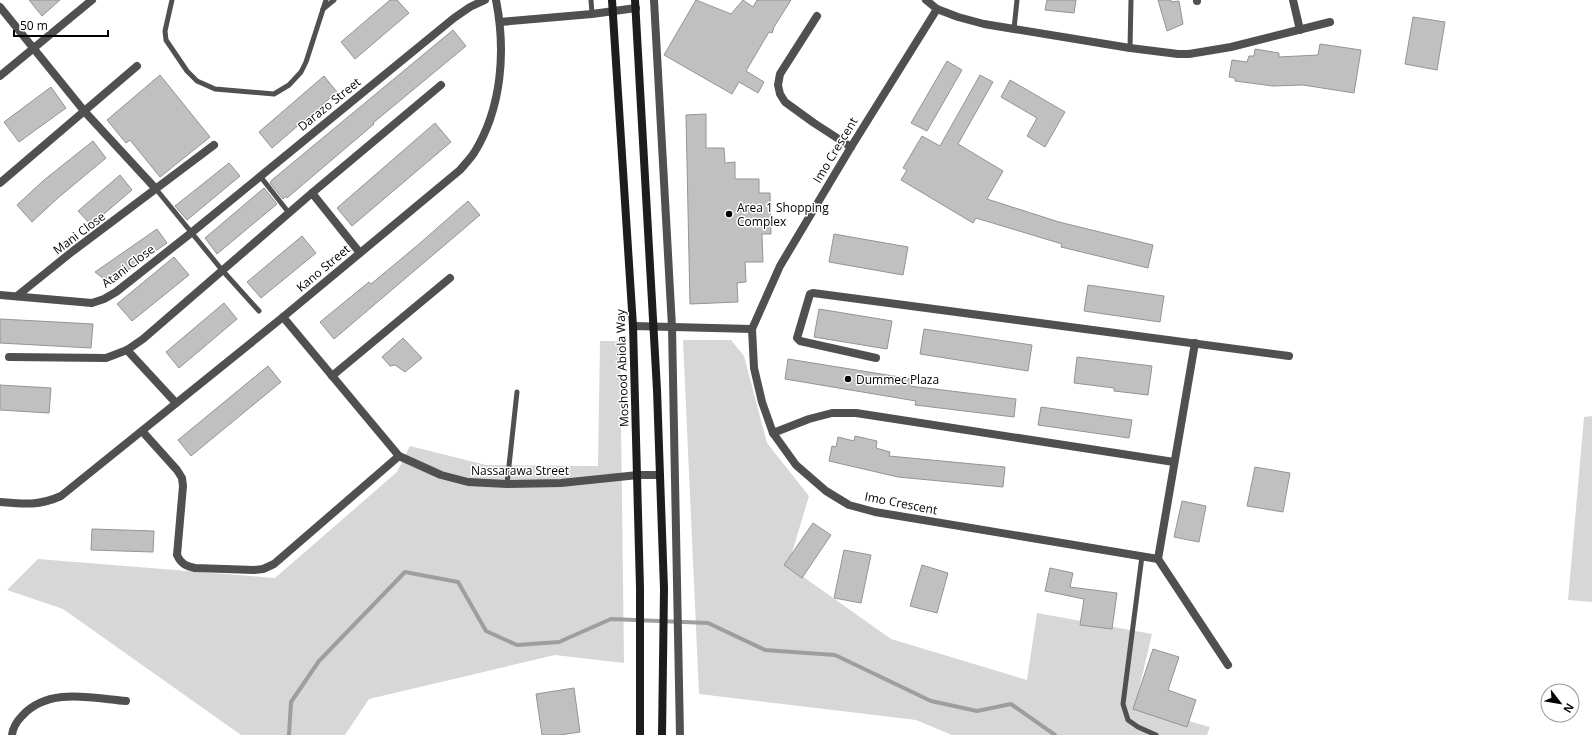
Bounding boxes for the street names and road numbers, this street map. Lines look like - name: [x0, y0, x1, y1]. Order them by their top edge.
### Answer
- street label: Darazo Street: [294, 73, 364, 135]
- street label: Imo Crescent: [809, 114, 861, 186]
- street label: Mani Close: [49, 208, 109, 258]
- street label: Atani Close: [98, 240, 158, 292]
- street label: Kano Street: [293, 241, 353, 295]
- street label: Moshood Abiola Way: [611, 308, 633, 427]
- street label: Nassarawa Street: [471, 462, 569, 479]
- street label: Imo Crescent: [863, 488, 939, 518]

